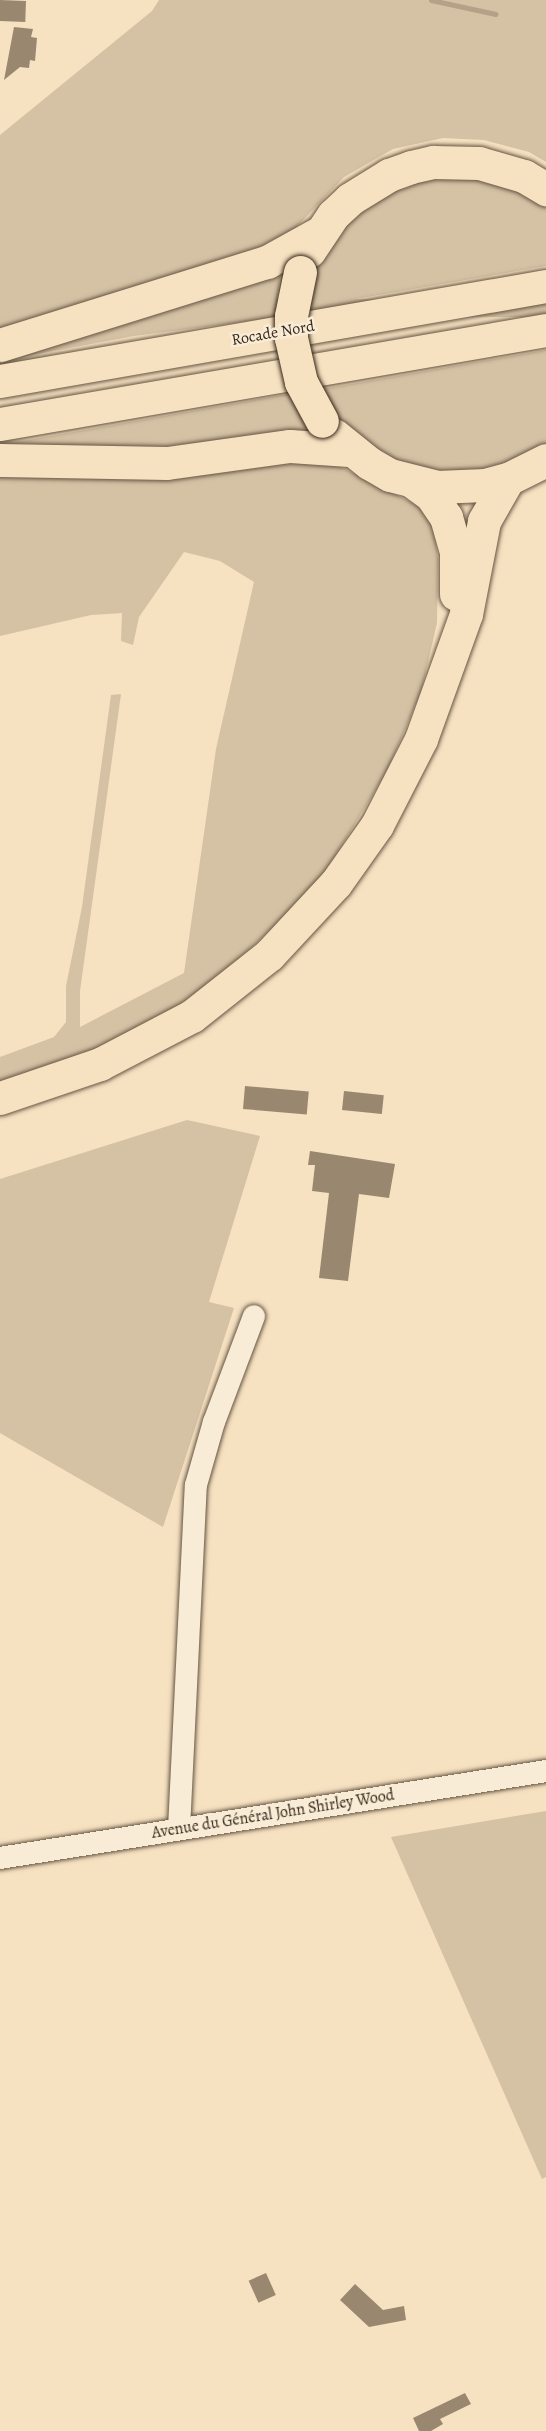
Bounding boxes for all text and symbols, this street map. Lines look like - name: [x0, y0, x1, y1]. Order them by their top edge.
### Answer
- street label: Rocade Nord: [230, 316, 316, 350]
- street label: Avenue du Général John Shirley Wood: [150, 1785, 396, 1843]

